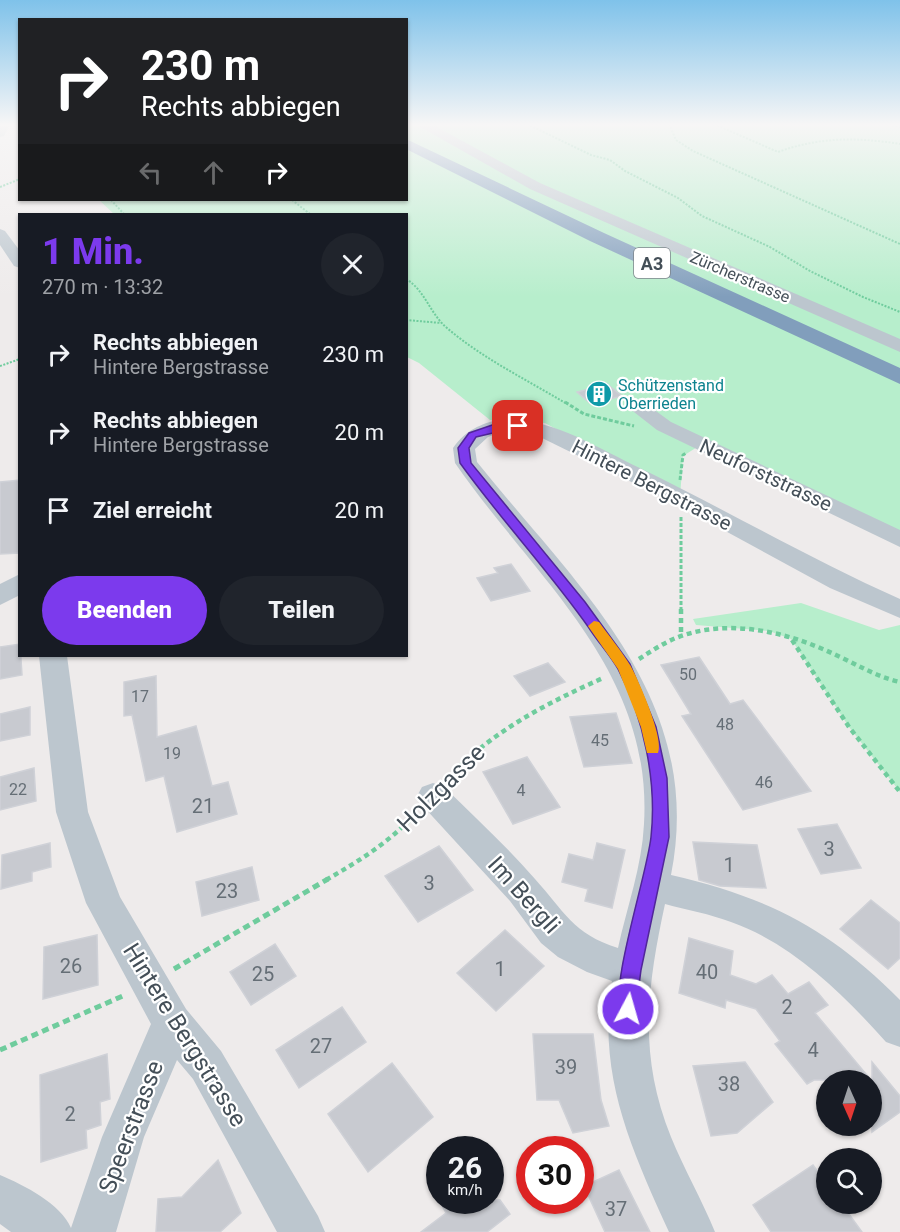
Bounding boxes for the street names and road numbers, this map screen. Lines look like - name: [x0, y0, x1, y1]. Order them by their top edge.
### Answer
- street label: Zürcherstrasse: [687, 247, 793, 307]
- road number: A3: [634, 248, 670, 278]
- street label: Hintere Bergstrasse: [568, 434, 736, 536]
- street label: Neuforststrasse: [696, 434, 836, 516]
- street label: Holzgasse: [391, 738, 491, 838]
- street label: Im Bergli: [482, 851, 566, 939]
- street label: Hintere Bergstrasse: [117, 938, 253, 1132]
- street label: Speerstrasse: [93, 1057, 169, 1197]

